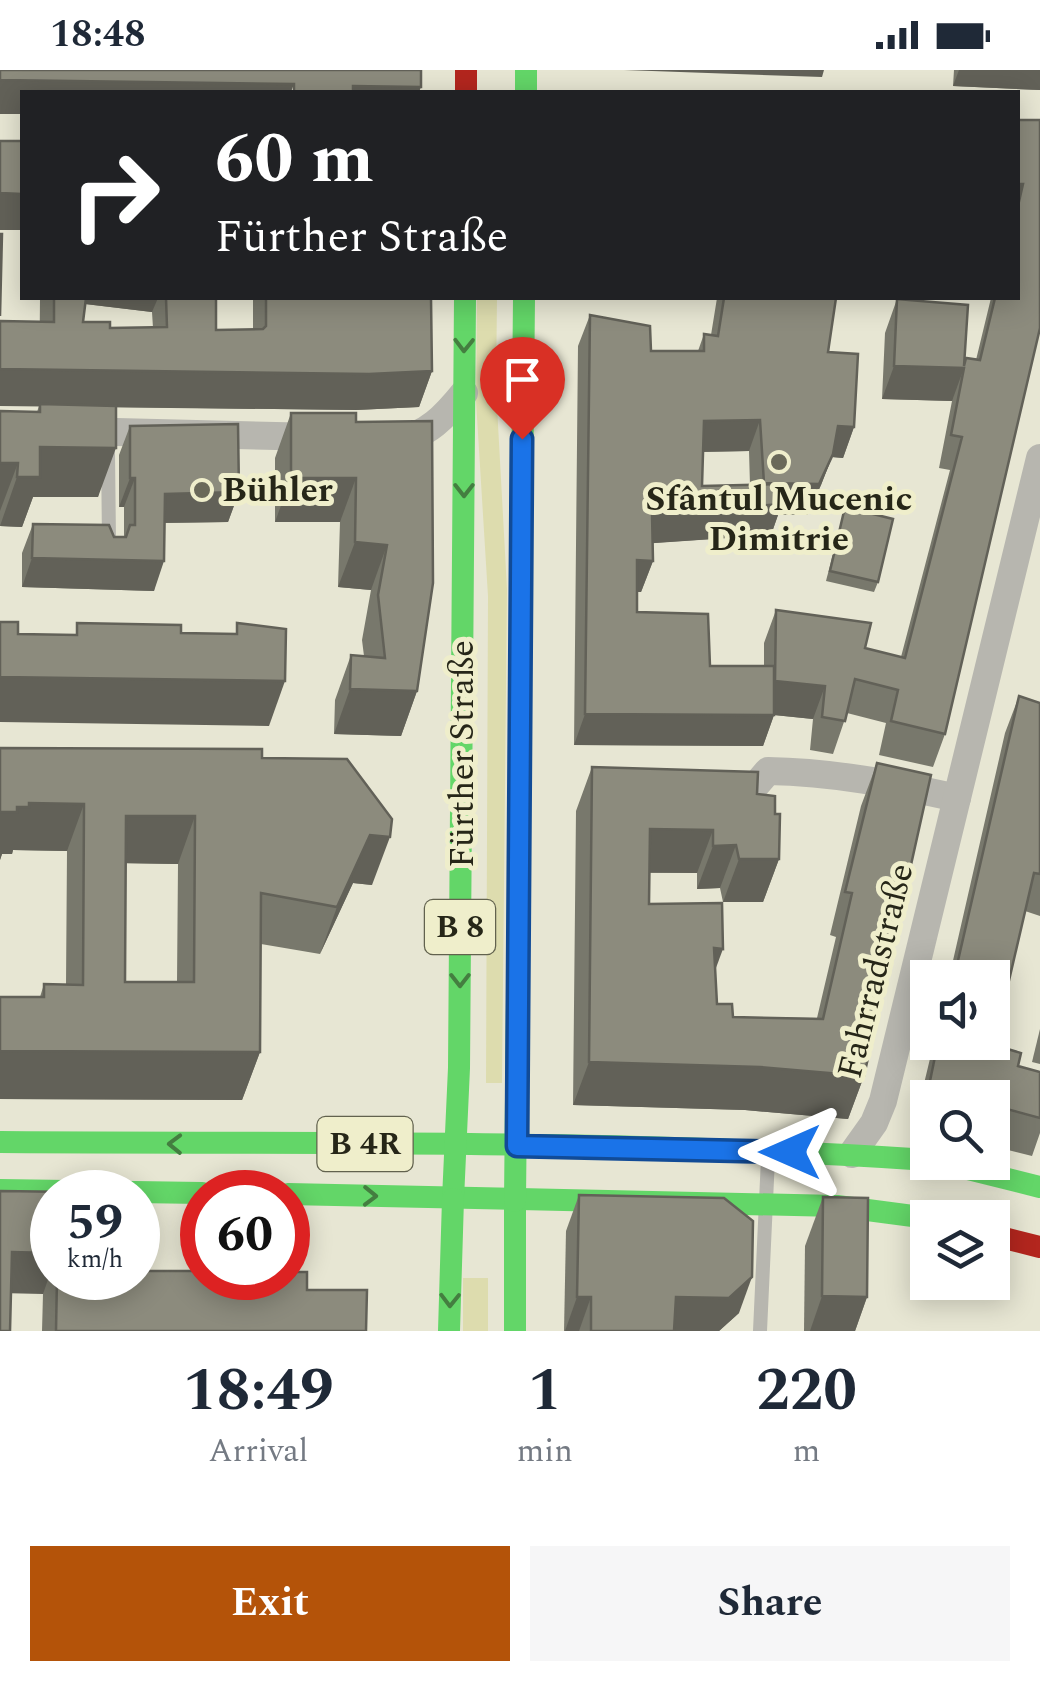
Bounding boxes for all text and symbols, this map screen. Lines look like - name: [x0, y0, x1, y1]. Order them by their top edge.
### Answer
- text: 18:48: [50, 6, 145, 64]
- text: 60 m: [215, 107, 374, 213]
- icon: right: [50, 130, 180, 260]
- text: Fürther Straße: [215, 203, 508, 272]
- pin: [480, 337, 565, 440]
- one-way arrow: [453, 338, 475, 354]
- icon: arrive: [495, 352, 550, 407]
- marker: Sfântul Mucenic Dimitrie: [768, 451, 790, 473]
- place label: Bühler: [222, 464, 333, 517]
- place label: Sfântul Mucenic Dimitrie: [646, 473, 912, 566]
- marker: Bühler: [191, 479, 213, 501]
- one-way arrow: [453, 482, 475, 498]
- street label: Fürther Straße: [436, 640, 489, 868]
- street label: Fahrradstraße: [824, 858, 928, 1084]
- road number: B 8: [425, 900, 495, 954]
- map controls: [910, 960, 1010, 1300]
- button: sound: [910, 960, 1010, 1060]
- one-way arrow: [449, 974, 471, 989]
- button: search: [910, 1080, 1010, 1180]
- position arrow: [738, 1100, 842, 1204]
- road number: B 4R: [318, 1117, 412, 1171]
- one-way arrow: [167, 1133, 182, 1155]
- speed limit sign: 60: [180, 1170, 310, 1300]
- text: 59: [67, 1185, 123, 1261]
- one-way arrow: [363, 1185, 379, 1206]
- button: layers: [910, 1200, 1010, 1300]
- text: km/h: [67, 1241, 123, 1279]
- one-way arrow: [439, 1292, 460, 1308]
- text: 18:49: [183, 1345, 334, 1437]
- text: 1: [528, 1345, 562, 1437]
- text: 220: [756, 1345, 857, 1437]
- text: Arrival: [209, 1427, 308, 1476]
- text: min: [517, 1427, 573, 1476]
- text: m: [793, 1427, 820, 1476]
- button: Exit: [30, 1546, 510, 1661]
- button: Share: [530, 1546, 1010, 1661]

